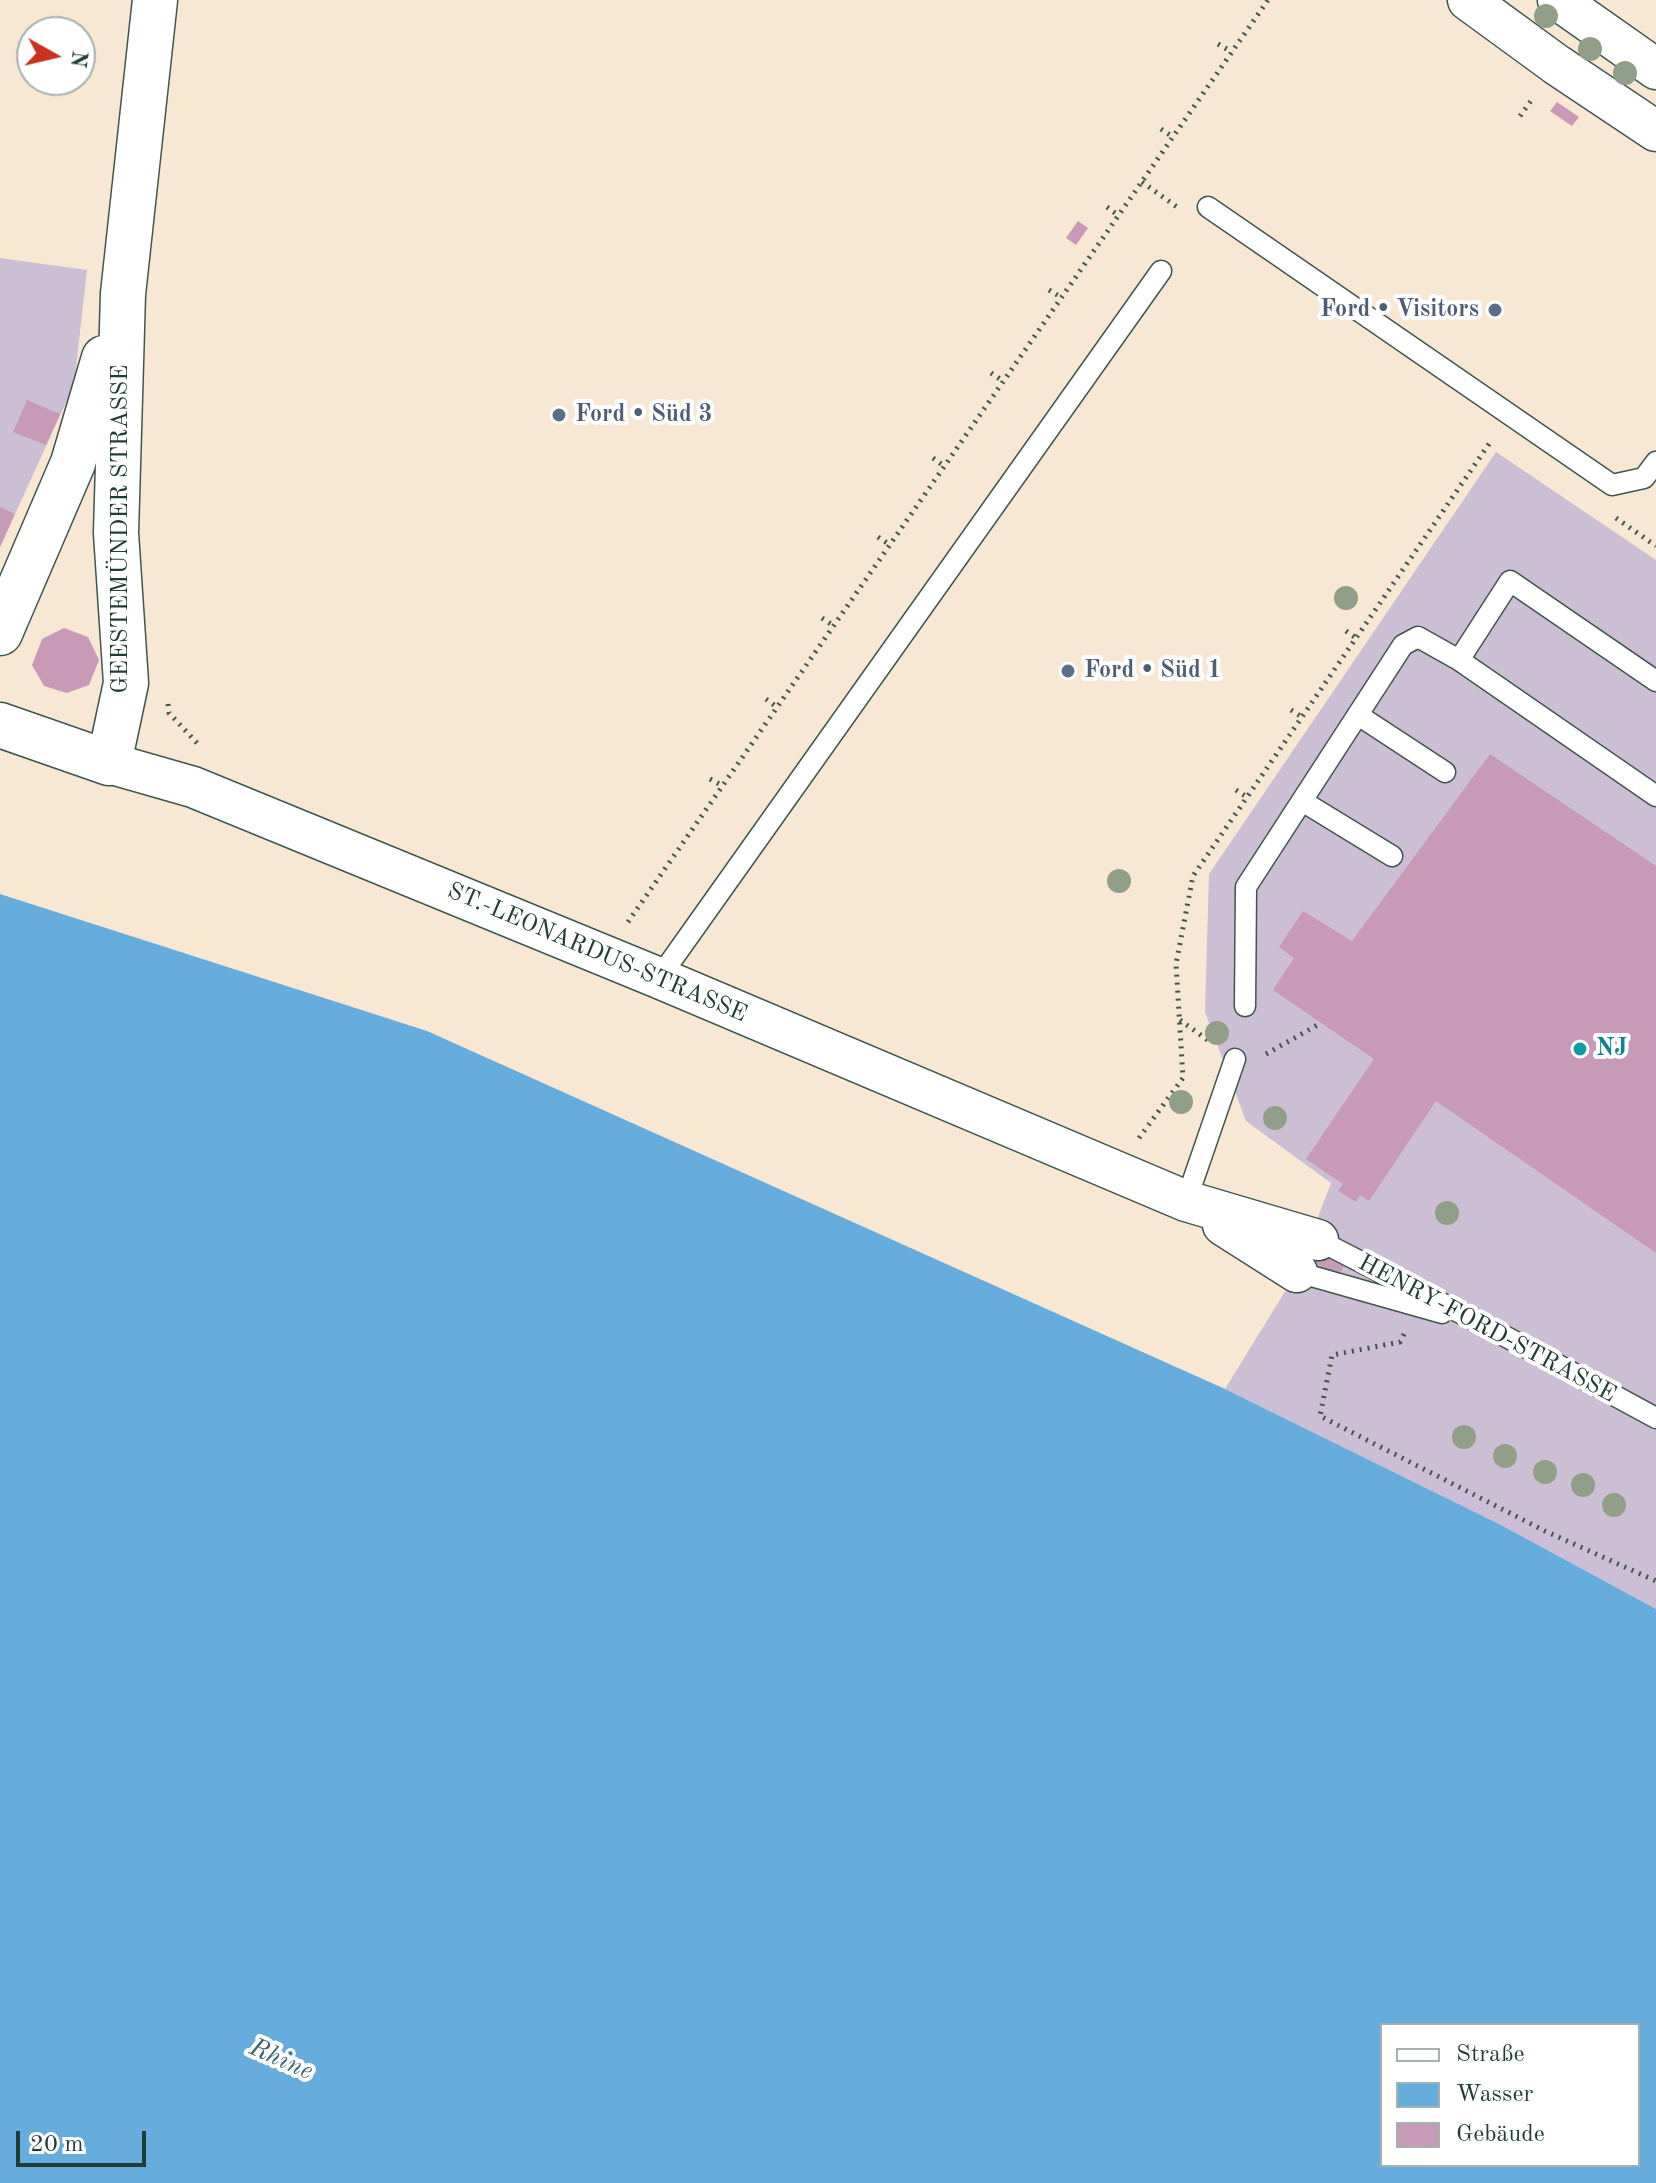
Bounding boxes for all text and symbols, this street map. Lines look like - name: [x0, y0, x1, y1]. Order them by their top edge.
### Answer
- north arrow: [16, 16, 96, 96]
- text: N: [66, 49, 90, 69]
- place label: Ford • Visitors: [1320, 296, 1479, 324]
- marker: Ford • Visitors: [1486, 301, 1504, 319]
- street label: GEESTEMÜNDER STRASSE: [107, 364, 135, 694]
- place label: Ford • Süd 3: [575, 401, 713, 429]
- marker: Ford • Süd 3: [550, 406, 568, 424]
- place label: Ford • Süd 1: [1084, 657, 1222, 685]
- marker: Ford • Süd 1: [1059, 662, 1077, 680]
- street label: ST.-LEONARDUS-STRASSE: [443, 877, 751, 1029]
- place label: NJ: [1596, 1035, 1627, 1063]
- marker: NJ: [1571, 1040, 1589, 1058]
- street label: HENRY-FORD-STRASSE: [1353, 1249, 1621, 1409]
- legend: [1380, 2023, 1640, 2167]
- water label: Rhine: [244, 2032, 318, 2088]
- text: Straße: [1456, 2043, 1525, 2067]
- text: Wasser: [1456, 2083, 1533, 2107]
- scale bar: [20, 2115, 150, 2165]
- text: Gebäude: [1456, 2123, 1545, 2147]
- text: 20 m: [30, 2133, 84, 2157]

